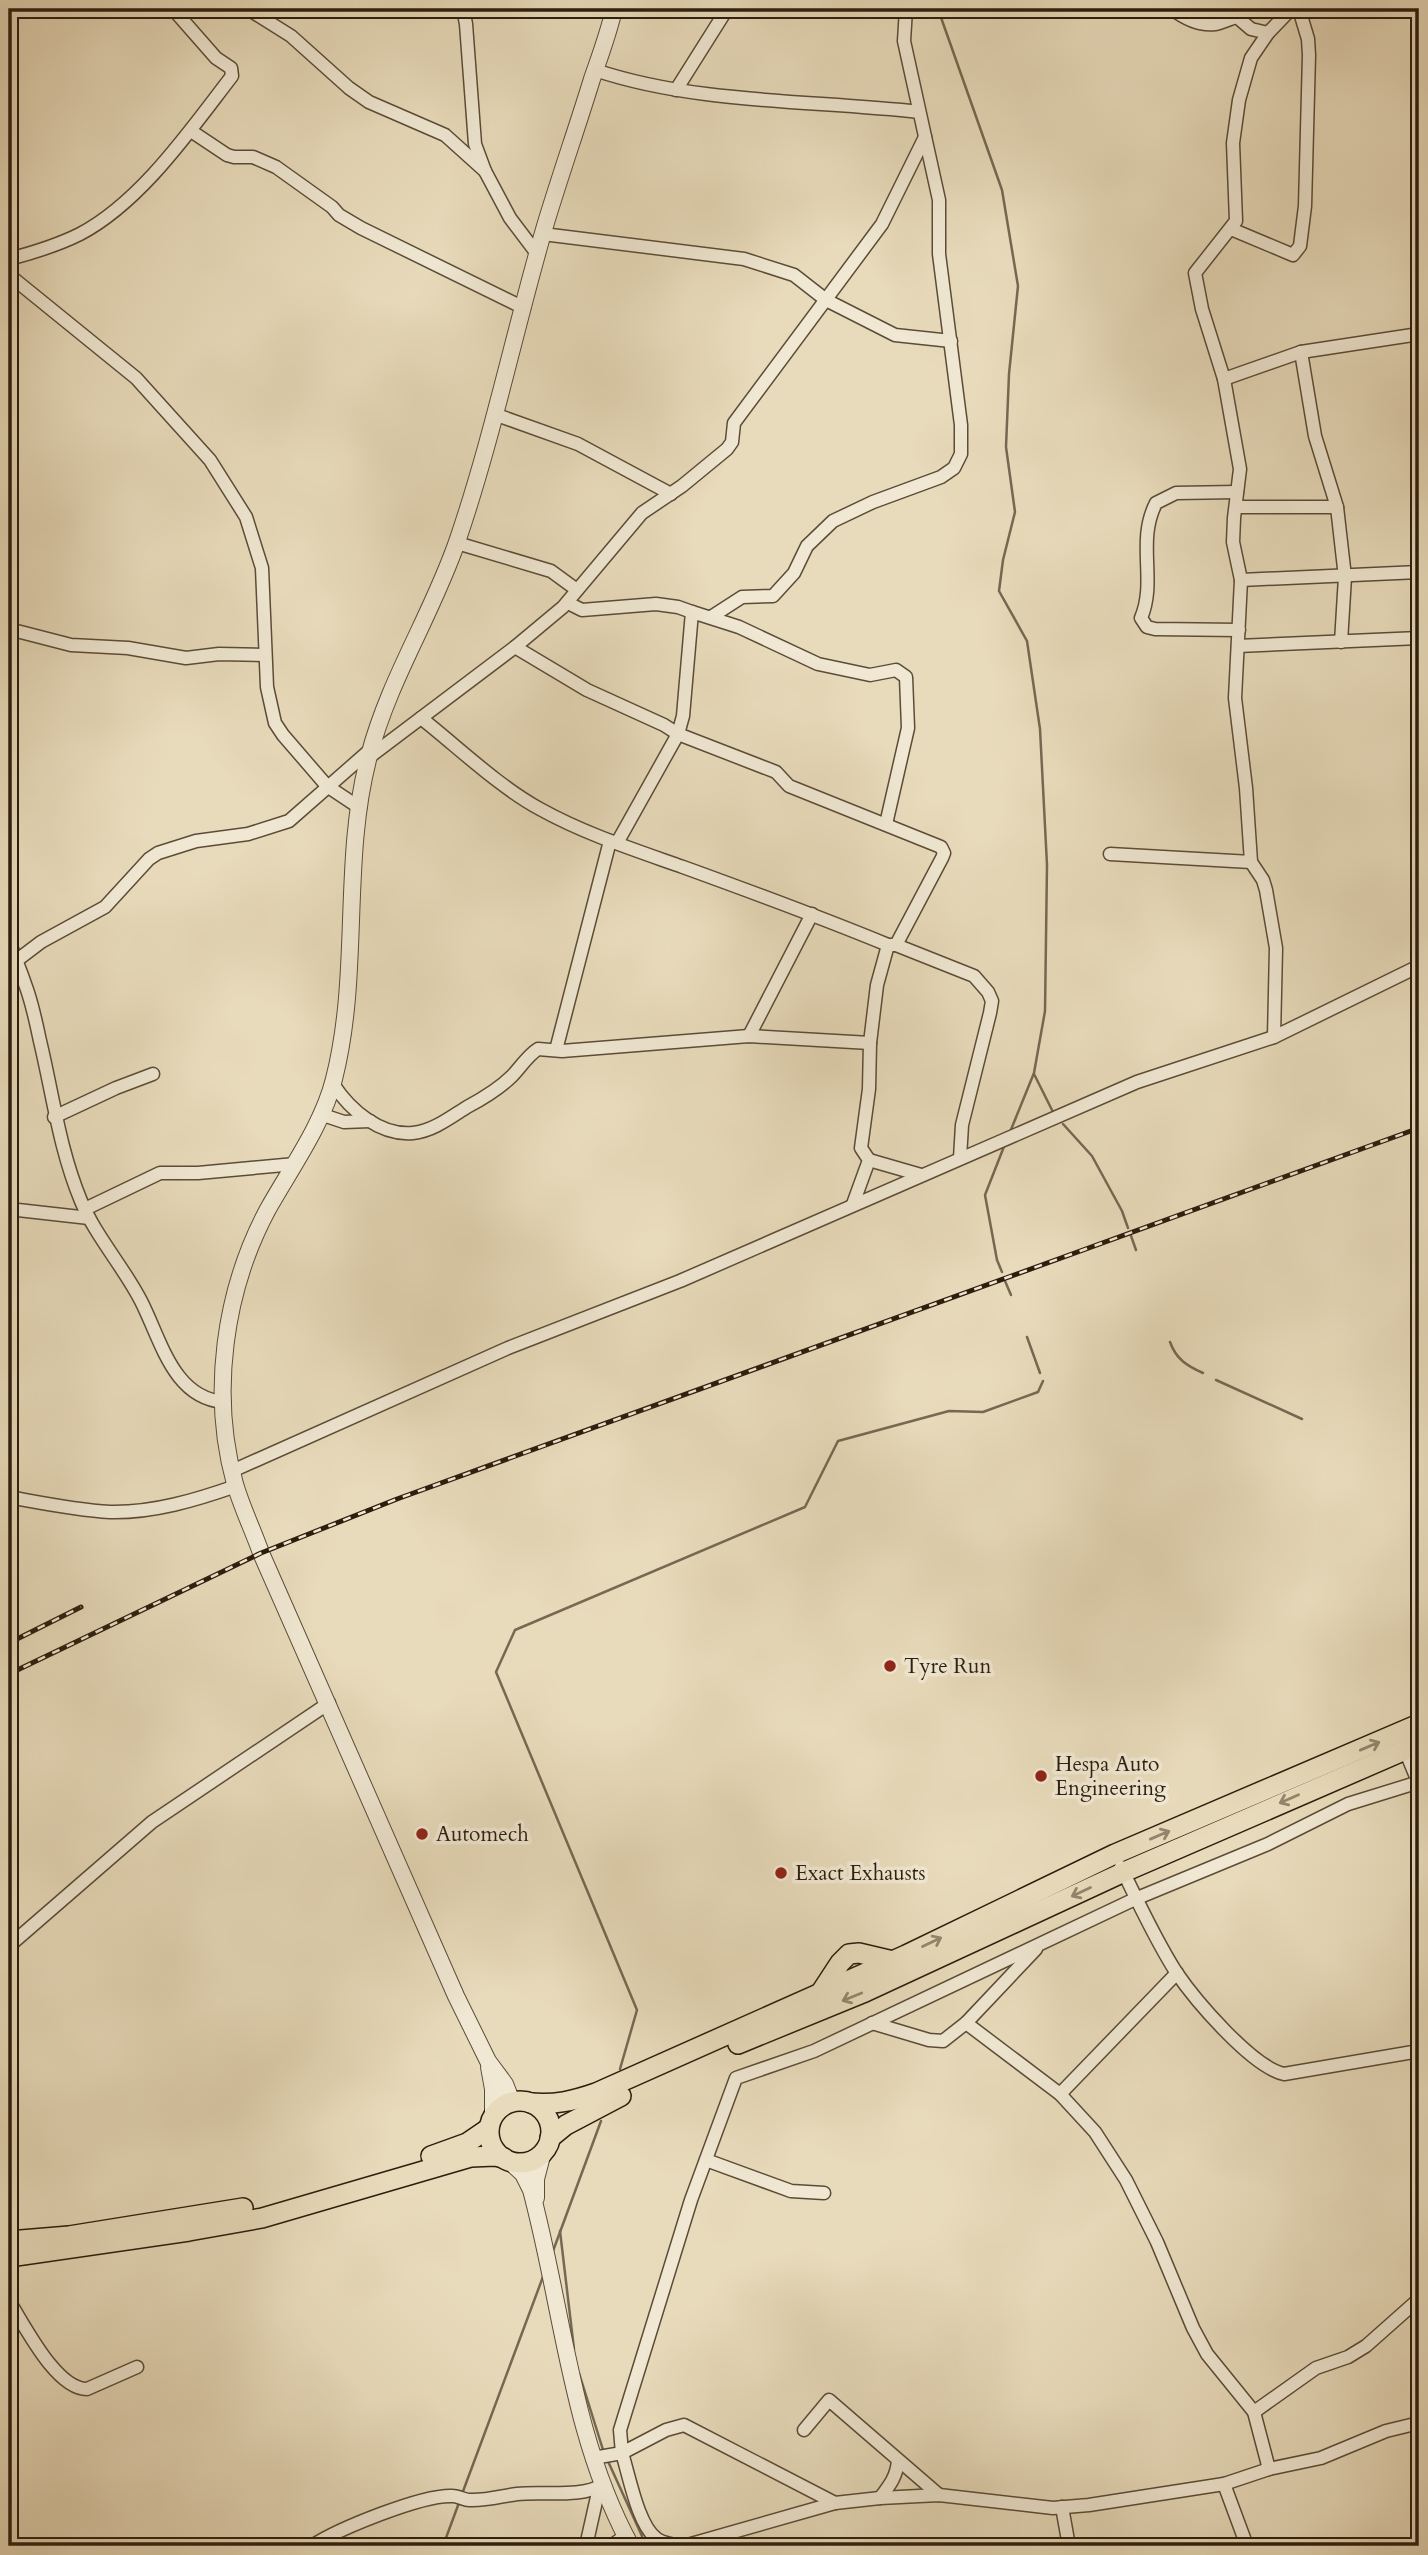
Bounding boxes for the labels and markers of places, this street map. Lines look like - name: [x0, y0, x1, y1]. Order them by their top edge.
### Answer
- place label: Tyre Run: [904, 1652, 991, 1681]
- marker: Tyre Run: [882, 1658, 898, 1674]
- place label: Hespa Auto Engineering: [1055, 1750, 1166, 1803]
- marker: Hespa Auto Engineering: [1033, 1768, 1049, 1784]
- place label: Automech: [436, 1820, 529, 1849]
- marker: Automech: [414, 1826, 430, 1842]
- place label: Exact Exhausts: [795, 1859, 926, 1888]
- marker: Exact Exhausts: [773, 1865, 789, 1881]

